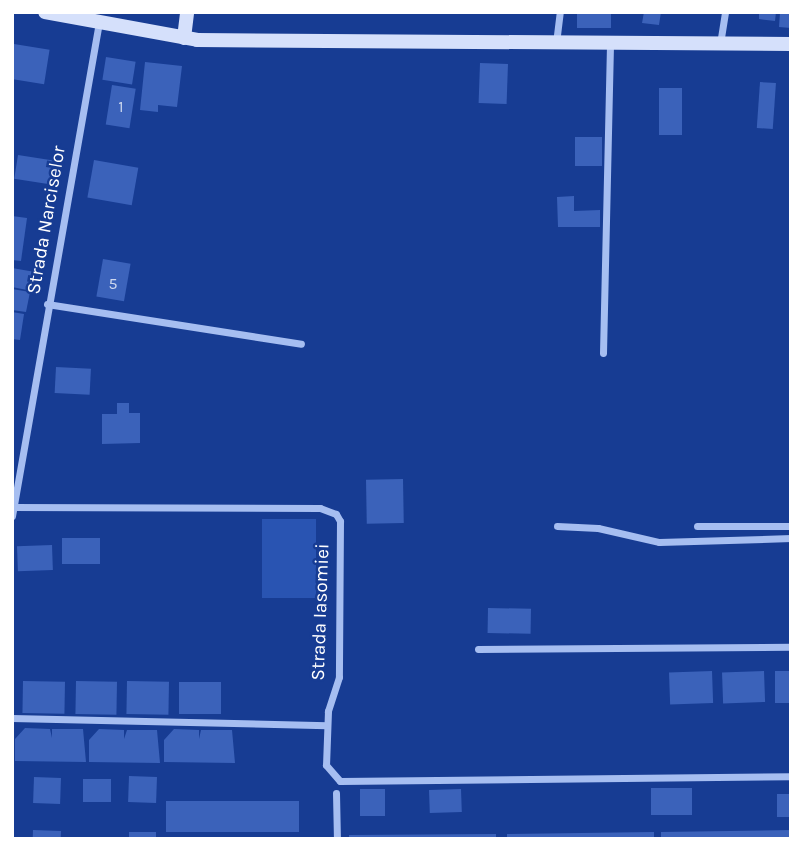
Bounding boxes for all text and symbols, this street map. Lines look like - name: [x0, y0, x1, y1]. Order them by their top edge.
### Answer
- house number: 1: [118, 97, 124, 117]
- street label: Strada Narciselor: [23, 144, 71, 296]
- house number: 5: [108, 274, 118, 294]
- street label: Strada Iasomiei: [307, 543, 335, 681]

